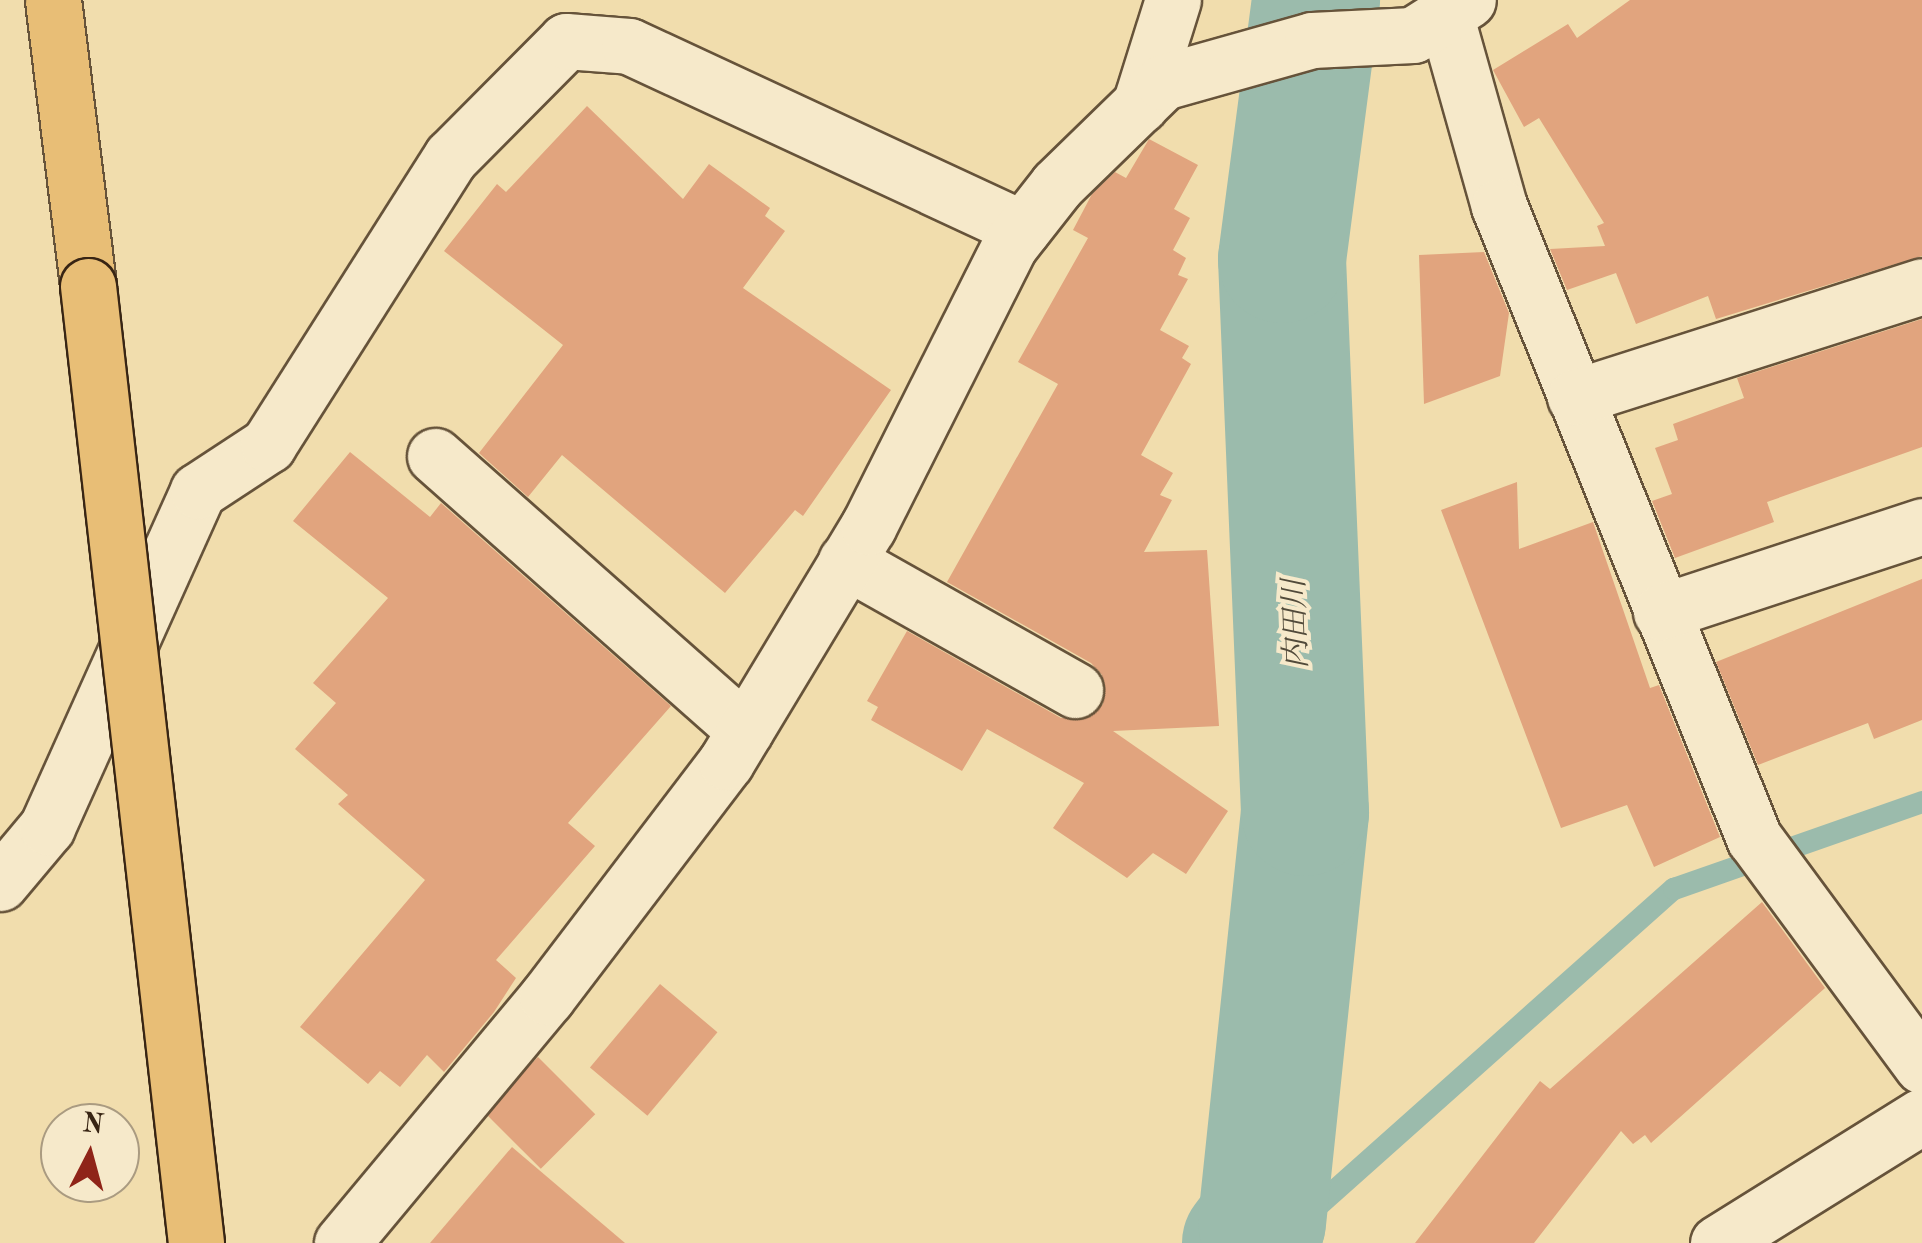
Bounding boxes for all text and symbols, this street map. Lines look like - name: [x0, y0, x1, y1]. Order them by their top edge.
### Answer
- water label: 内田川: [1277, 578, 1317, 670]
- north arrow: [40, 1103, 140, 1203]
- text: N: [81, 1110, 105, 1140]

